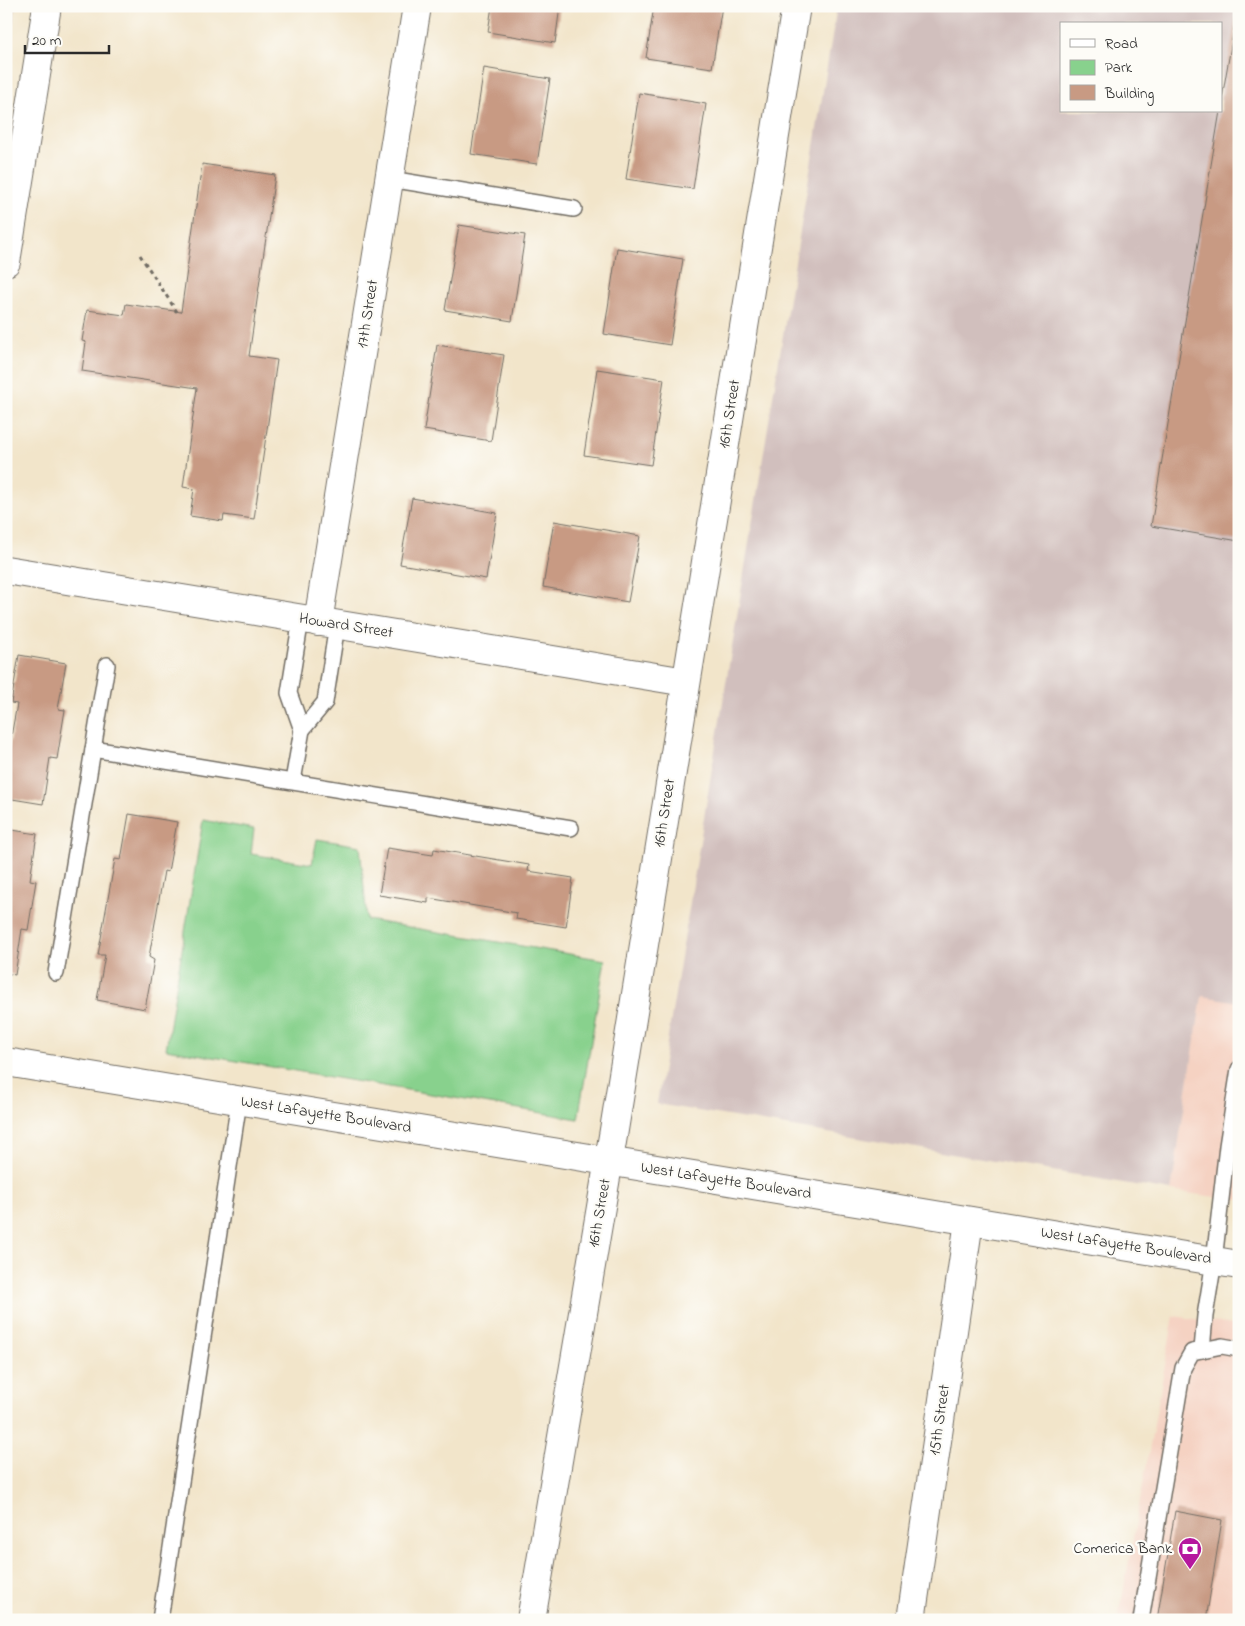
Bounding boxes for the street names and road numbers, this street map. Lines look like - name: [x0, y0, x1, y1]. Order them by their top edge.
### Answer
- street label: 17th Street: [351, 277, 385, 350]
- street label: 16th Street: [713, 377, 747, 450]
- street label: Howard Street: [297, 607, 395, 645]
- street label: 16th Street: [648, 776, 682, 849]
- street label: West Lafayette Boulevard: [239, 1090, 413, 1140]
- street label: West Lafayette Boulevard: [639, 1156, 813, 1206]
- street label: 16th Street: [582, 1176, 618, 1249]
- street label: West Lafayette Boulevard: [1039, 1221, 1213, 1271]
- street label: 15th Street: [923, 1382, 957, 1457]

